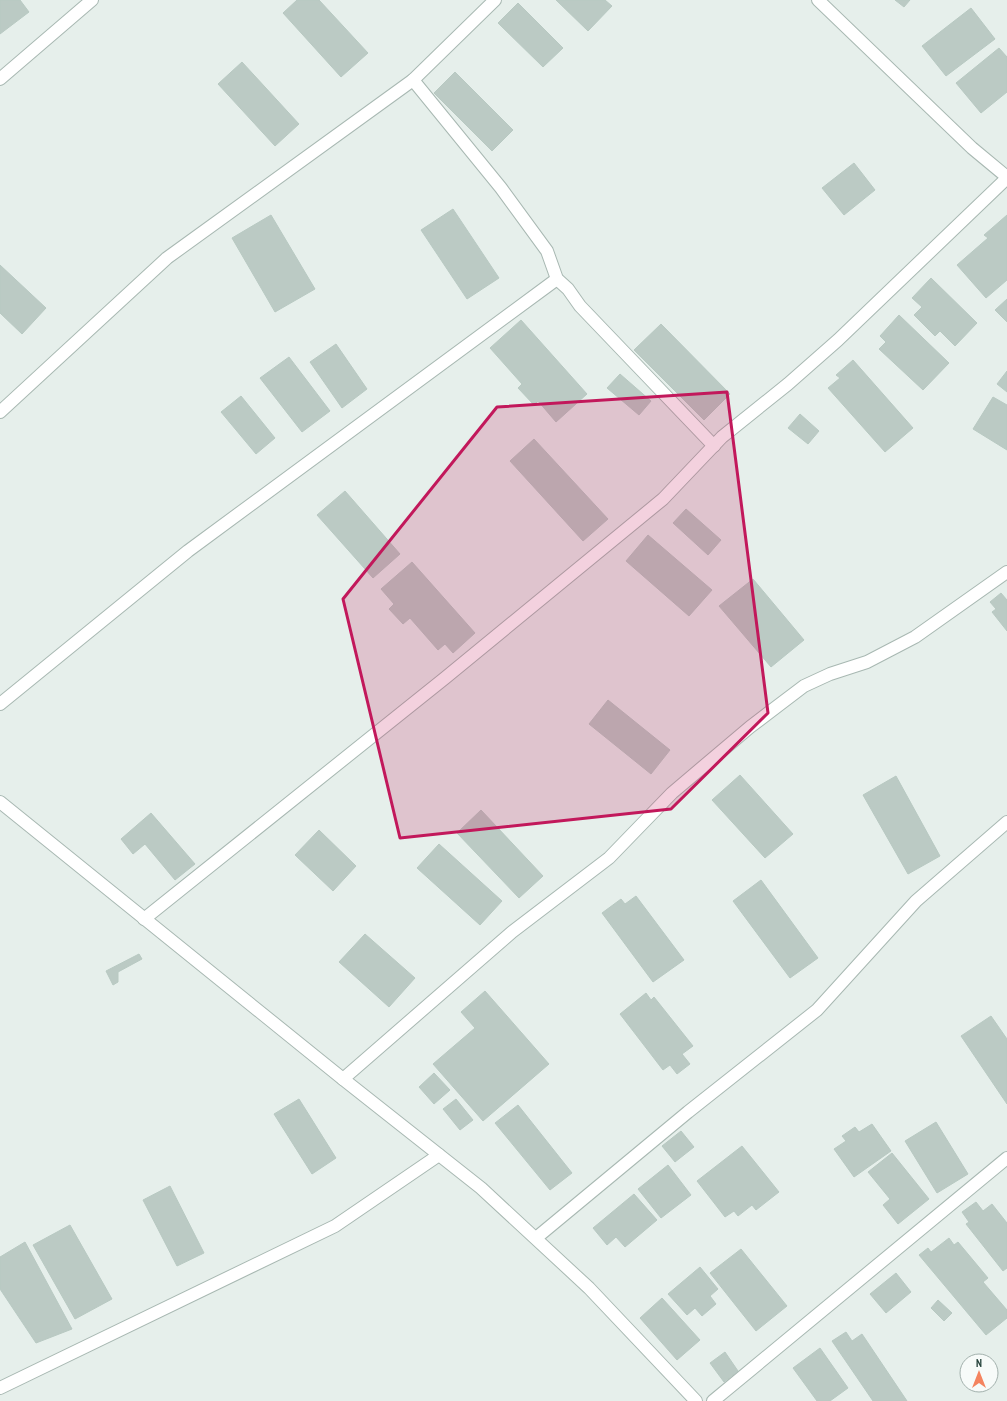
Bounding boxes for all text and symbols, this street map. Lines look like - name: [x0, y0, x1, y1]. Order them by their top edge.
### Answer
- north arrow: [959, 1353, 999, 1393]
- text: N: [976, 1356, 982, 1370]

